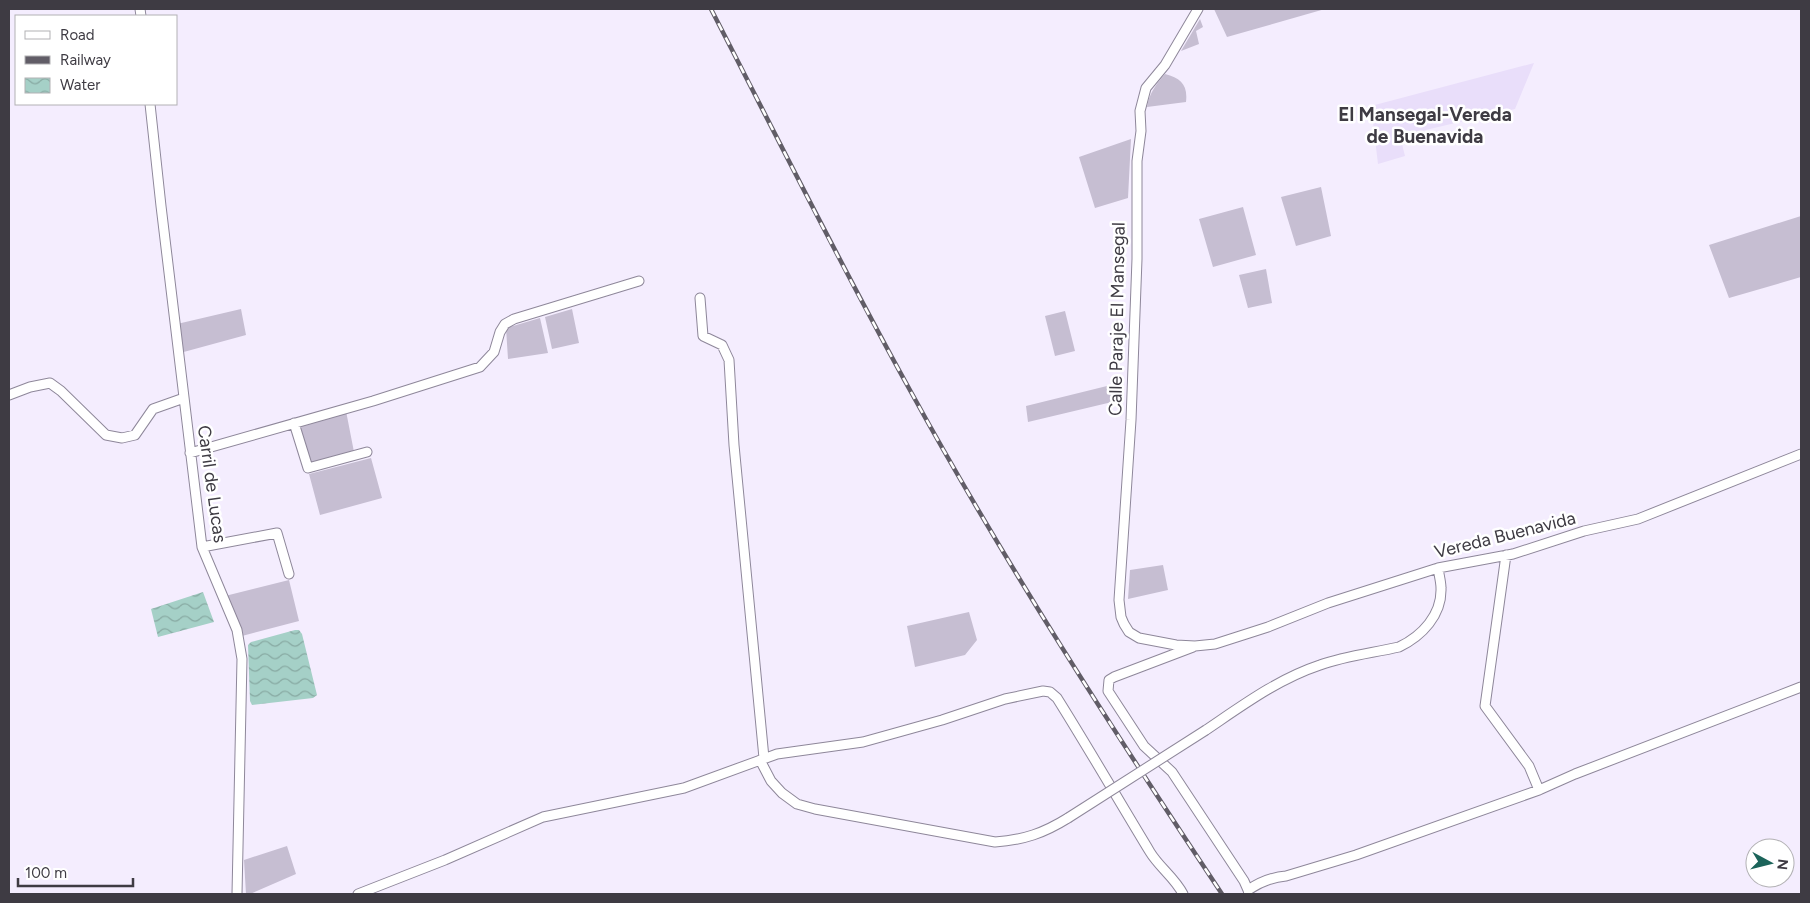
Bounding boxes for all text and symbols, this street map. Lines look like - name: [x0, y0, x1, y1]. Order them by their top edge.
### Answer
- legend: [15, 15, 178, 105]
- text: Road: [60, 26, 95, 44]
- text: Railway: [60, 51, 111, 69]
- text: Water: [60, 76, 100, 94]
- district label: El Mansegal-Vereda de Buenavida: [1338, 103, 1512, 148]
- street label: Calle Paraje El Mansegal: [1104, 222, 1130, 416]
- street label: Carril de Lucas: [193, 424, 231, 544]
- street label: Vereda Buenavida: [1432, 507, 1578, 563]
- north arrow: [1745, 838, 1795, 888]
- scale bar: [18, 856, 132, 888]
- text: N: [1773, 858, 1792, 871]
- text: 100 m: [25, 864, 67, 882]

